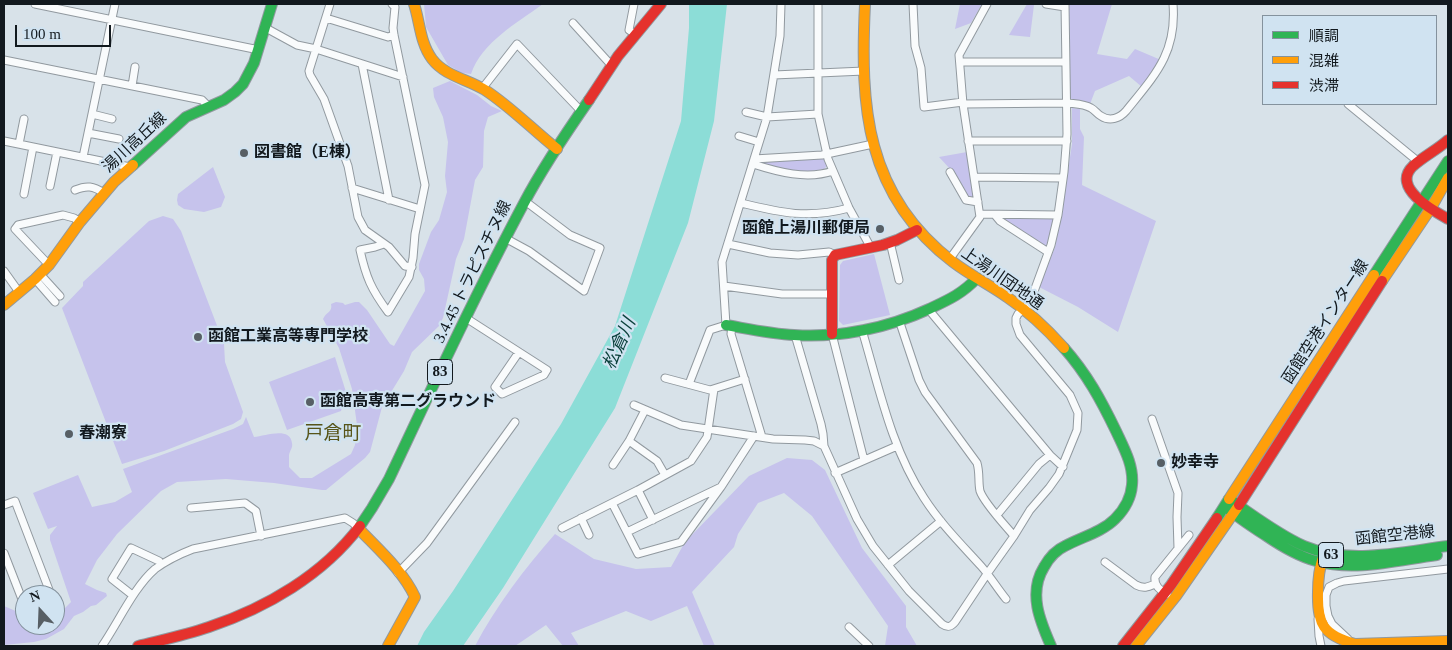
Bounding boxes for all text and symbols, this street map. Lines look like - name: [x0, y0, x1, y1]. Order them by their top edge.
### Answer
- scale bar: [18, 15, 114, 47]
- legend: [1262, 15, 1437, 105]
- text: 100 m: [23, 26, 61, 42]
- text: 順調: [1309, 28, 1339, 44]
- text: 混雑: [1309, 53, 1339, 69]
- text: 渋滞: [1309, 78, 1339, 94]
- street label: 湯川高丘線: [99, 109, 171, 177]
- place label: 図書館（E棟）: [254, 143, 361, 163]
- marker: 図書館（E棟）: [238, 147, 250, 159]
- street label: 3.4.45 トラピスチヌ線: [430, 198, 516, 346]
- place label: 函館上湯川郵便局: [742, 219, 870, 239]
- marker: 函館上湯川郵便局: [874, 223, 886, 235]
- street label: 上湯川団地通: [957, 244, 1047, 314]
- street label: 函館空港インター線: [1279, 256, 1373, 388]
- water label: 松倉川: [599, 315, 641, 373]
- place label: 函館工業高等専門学校: [208, 327, 368, 347]
- marker: 函館工業高等専門学校: [192, 331, 204, 343]
- road number: 83: [428, 360, 452, 384]
- place label: 函館高専第二グラウンド: [320, 392, 496, 412]
- marker: 函館高専第二グラウンド: [304, 396, 316, 408]
- district label: 戸倉町: [305, 423, 361, 445]
- place label: 春潮寮: [79, 424, 127, 444]
- marker: 春潮寮: [63, 428, 75, 440]
- place label: 妙幸寺: [1171, 453, 1219, 473]
- marker: 妙幸寺: [1155, 457, 1167, 469]
- street label: 函館空港線: [1354, 522, 1436, 550]
- road number: 63: [1318, 542, 1344, 568]
- north arrow: [15, 585, 65, 635]
- text: N: [28, 588, 42, 605]

